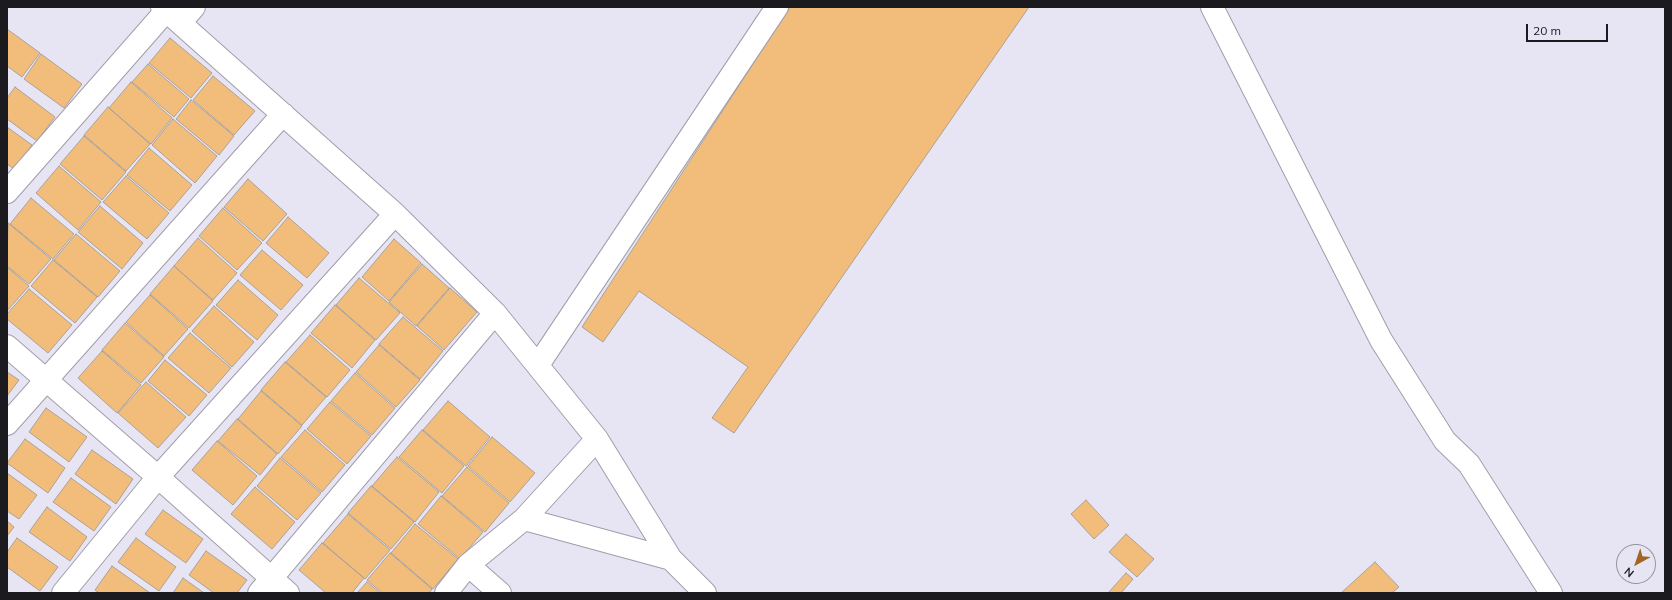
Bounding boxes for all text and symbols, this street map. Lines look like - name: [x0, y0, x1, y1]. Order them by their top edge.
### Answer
- scale bar: [1528, 16, 1610, 42]
- text: 20 m: [1533, 23, 1561, 38]
- north arrow: [1616, 544, 1656, 584]
- text: N: [1621, 564, 1637, 580]

